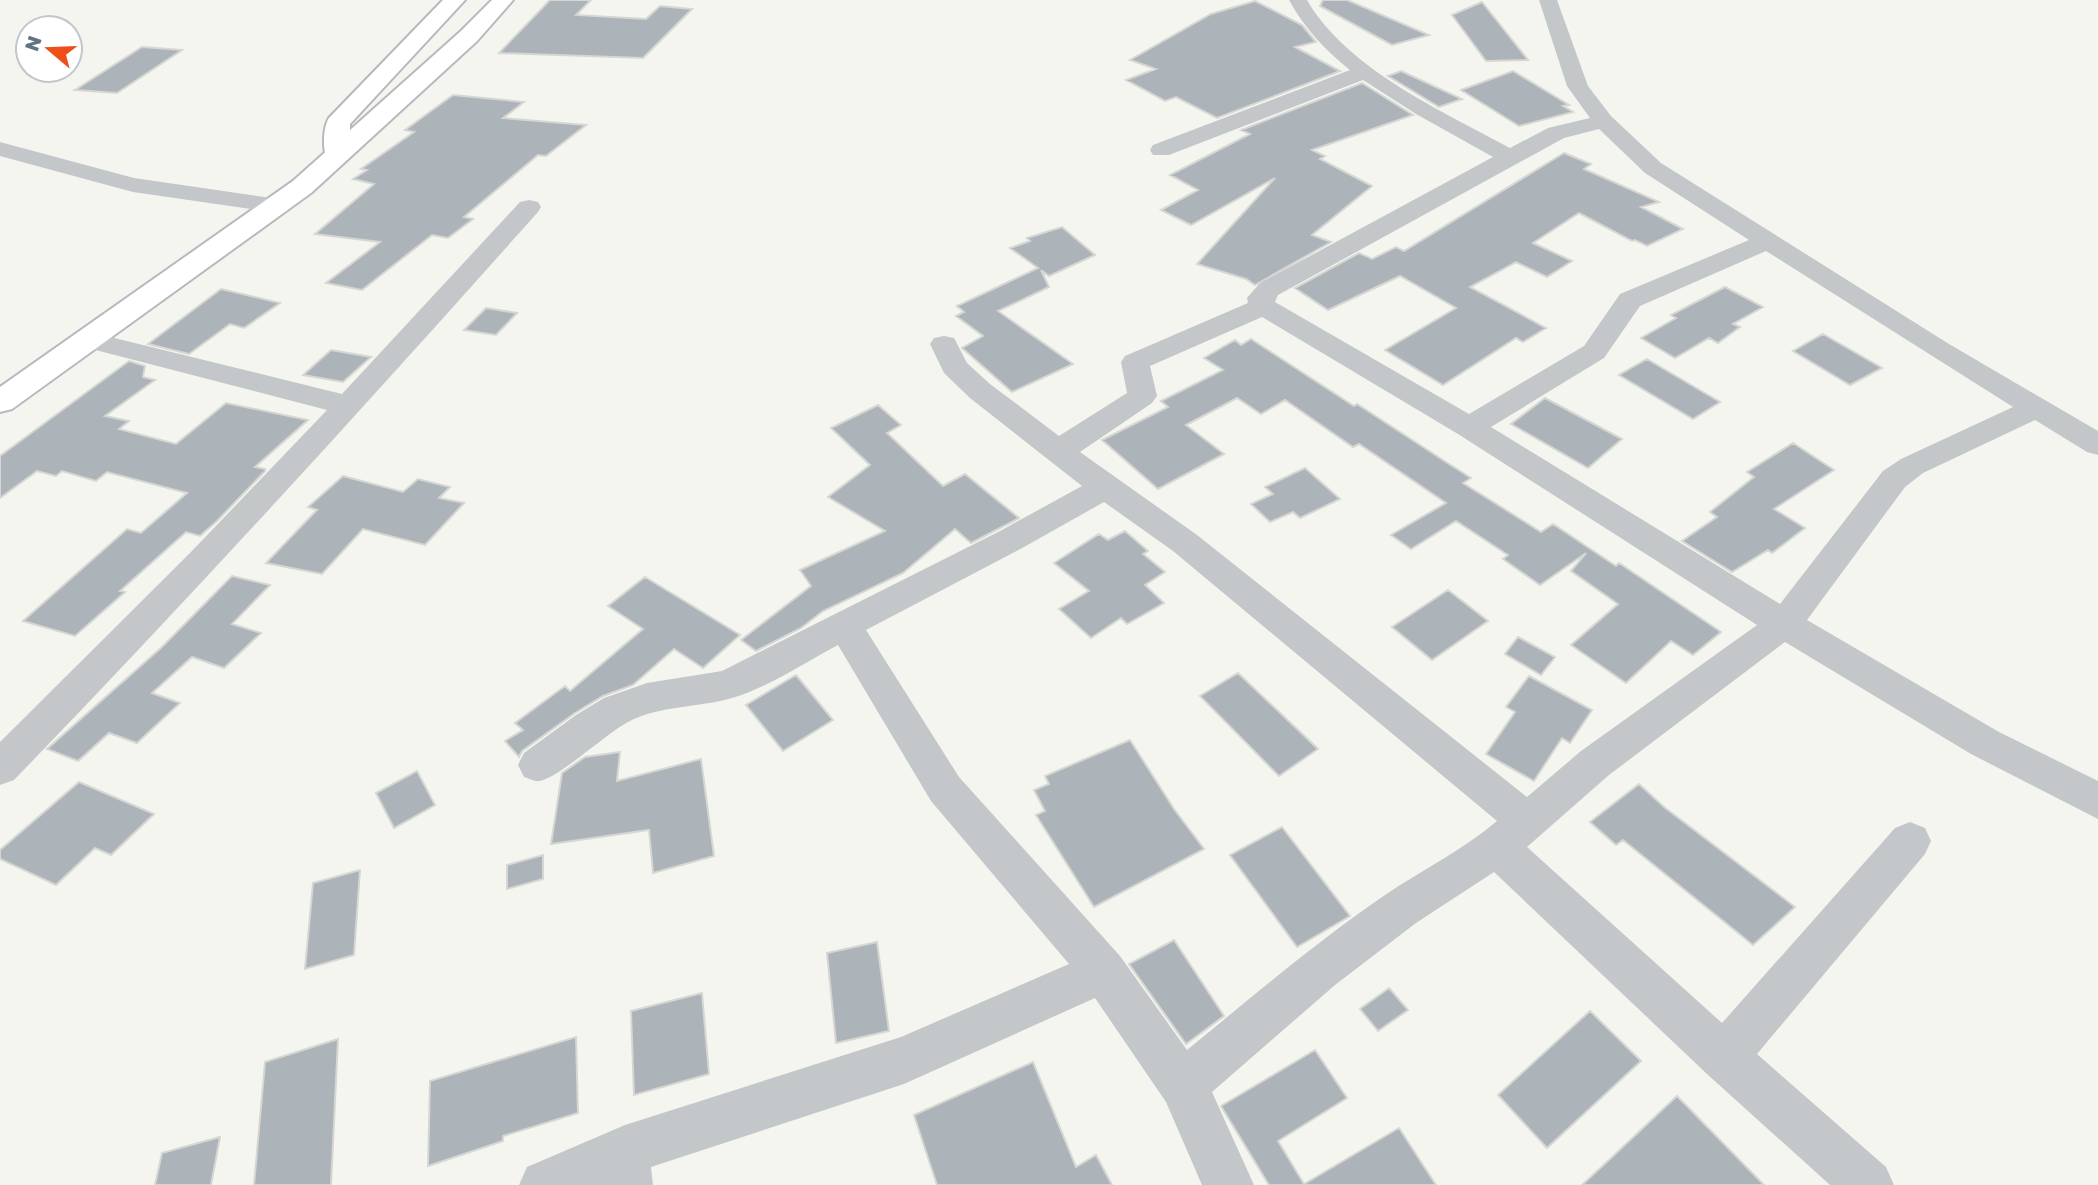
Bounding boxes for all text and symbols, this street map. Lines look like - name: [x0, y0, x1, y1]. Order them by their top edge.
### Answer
- north arrow: [14, 14, 84, 84]
- text: N: [19, 33, 46, 54]

